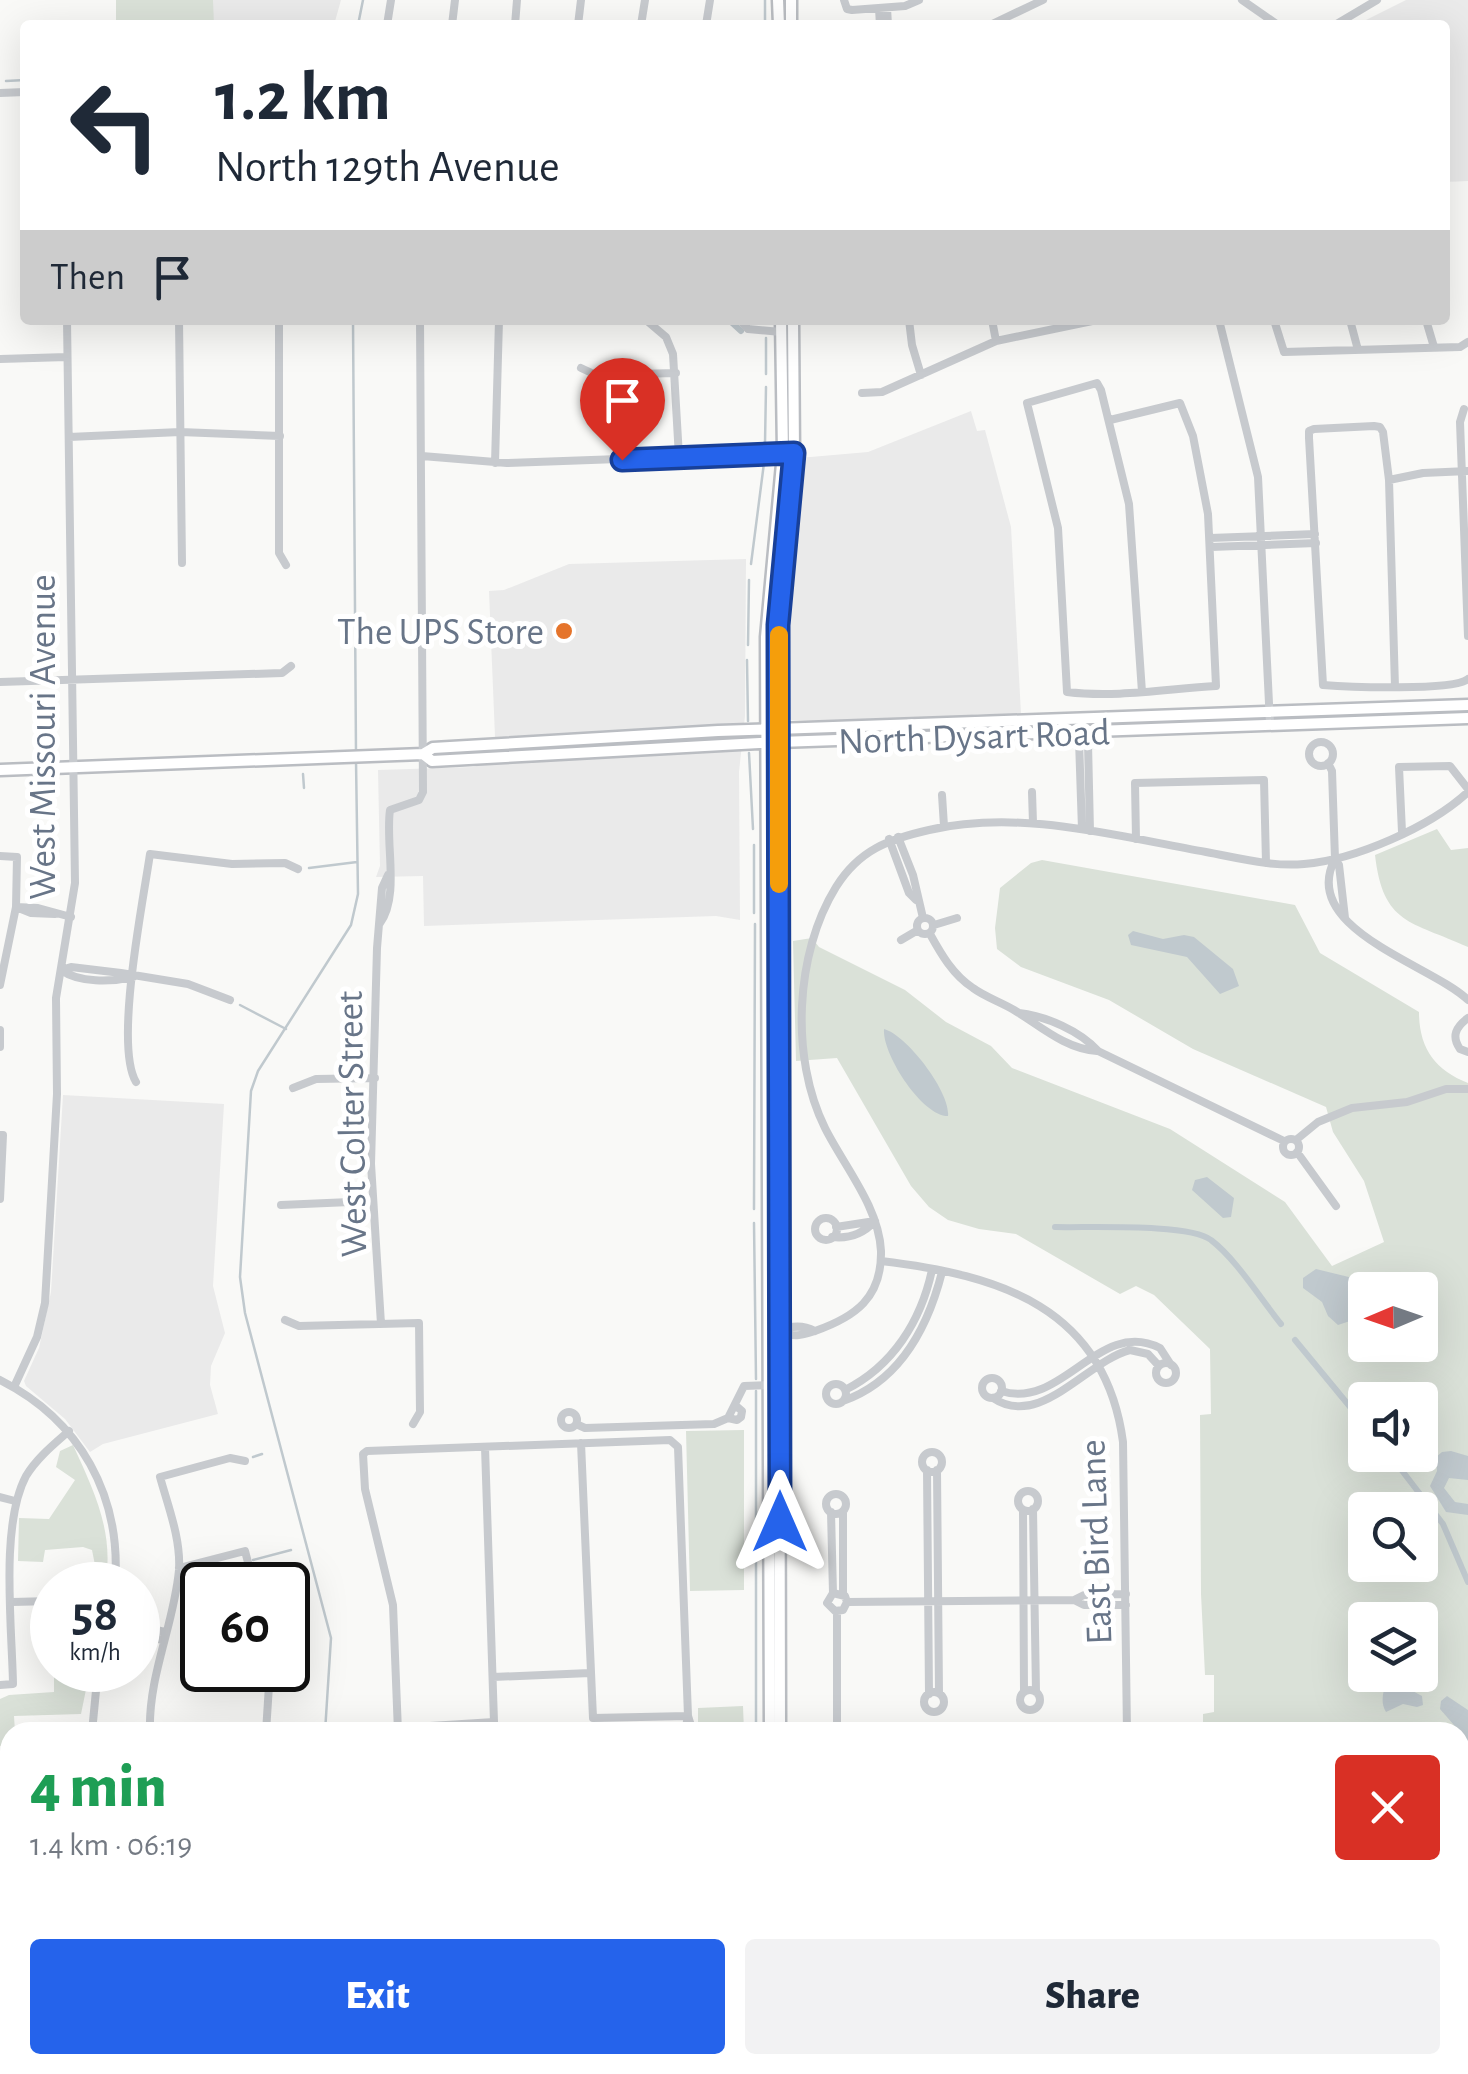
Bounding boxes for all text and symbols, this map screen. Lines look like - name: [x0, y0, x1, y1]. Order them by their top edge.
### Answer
- icon: left: [50, 60, 180, 190]
- text: 1.2 km: [215, 63, 391, 133]
- text: North 129th Avenue: [215, 145, 560, 190]
- icon: arrive: [145, 250, 200, 305]
- text: Then: [50, 259, 125, 297]
- pin: [580, 358, 665, 461]
- icon: arrive: [595, 373, 650, 428]
- street label: West Missouri Avenue: [25, 574, 63, 900]
- place label: The UPS Store: [337, 614, 544, 652]
- marker: The UPS Store: [553, 620, 575, 642]
- street label: North Dysart Road: [837, 714, 1111, 762]
- street label: West Colter Street: [332, 990, 374, 1257]
- north arrow: [1348, 1272, 1438, 1362]
- map controls: [1348, 1272, 1438, 1692]
- button: sound: [1348, 1382, 1438, 1472]
- street label: East Bird Lane: [1074, 1439, 1120, 1645]
- position arrow: [728, 1470, 832, 1574]
- button: search: [1348, 1492, 1438, 1582]
- speed limit sign: 60: [180, 1562, 310, 1692]
- text: 58: [72, 1590, 118, 1640]
- button: layers: [1348, 1602, 1438, 1692]
- text: km/h: [69, 1640, 121, 1665]
- button: close: [1335, 1755, 1440, 1860]
- text: 4 min: [30, 1758, 167, 1818]
- text: 1.4 km · 06:19: [30, 1829, 192, 1861]
- button: Exit: [30, 1939, 725, 2054]
- button: Share: [745, 1939, 1440, 2054]

